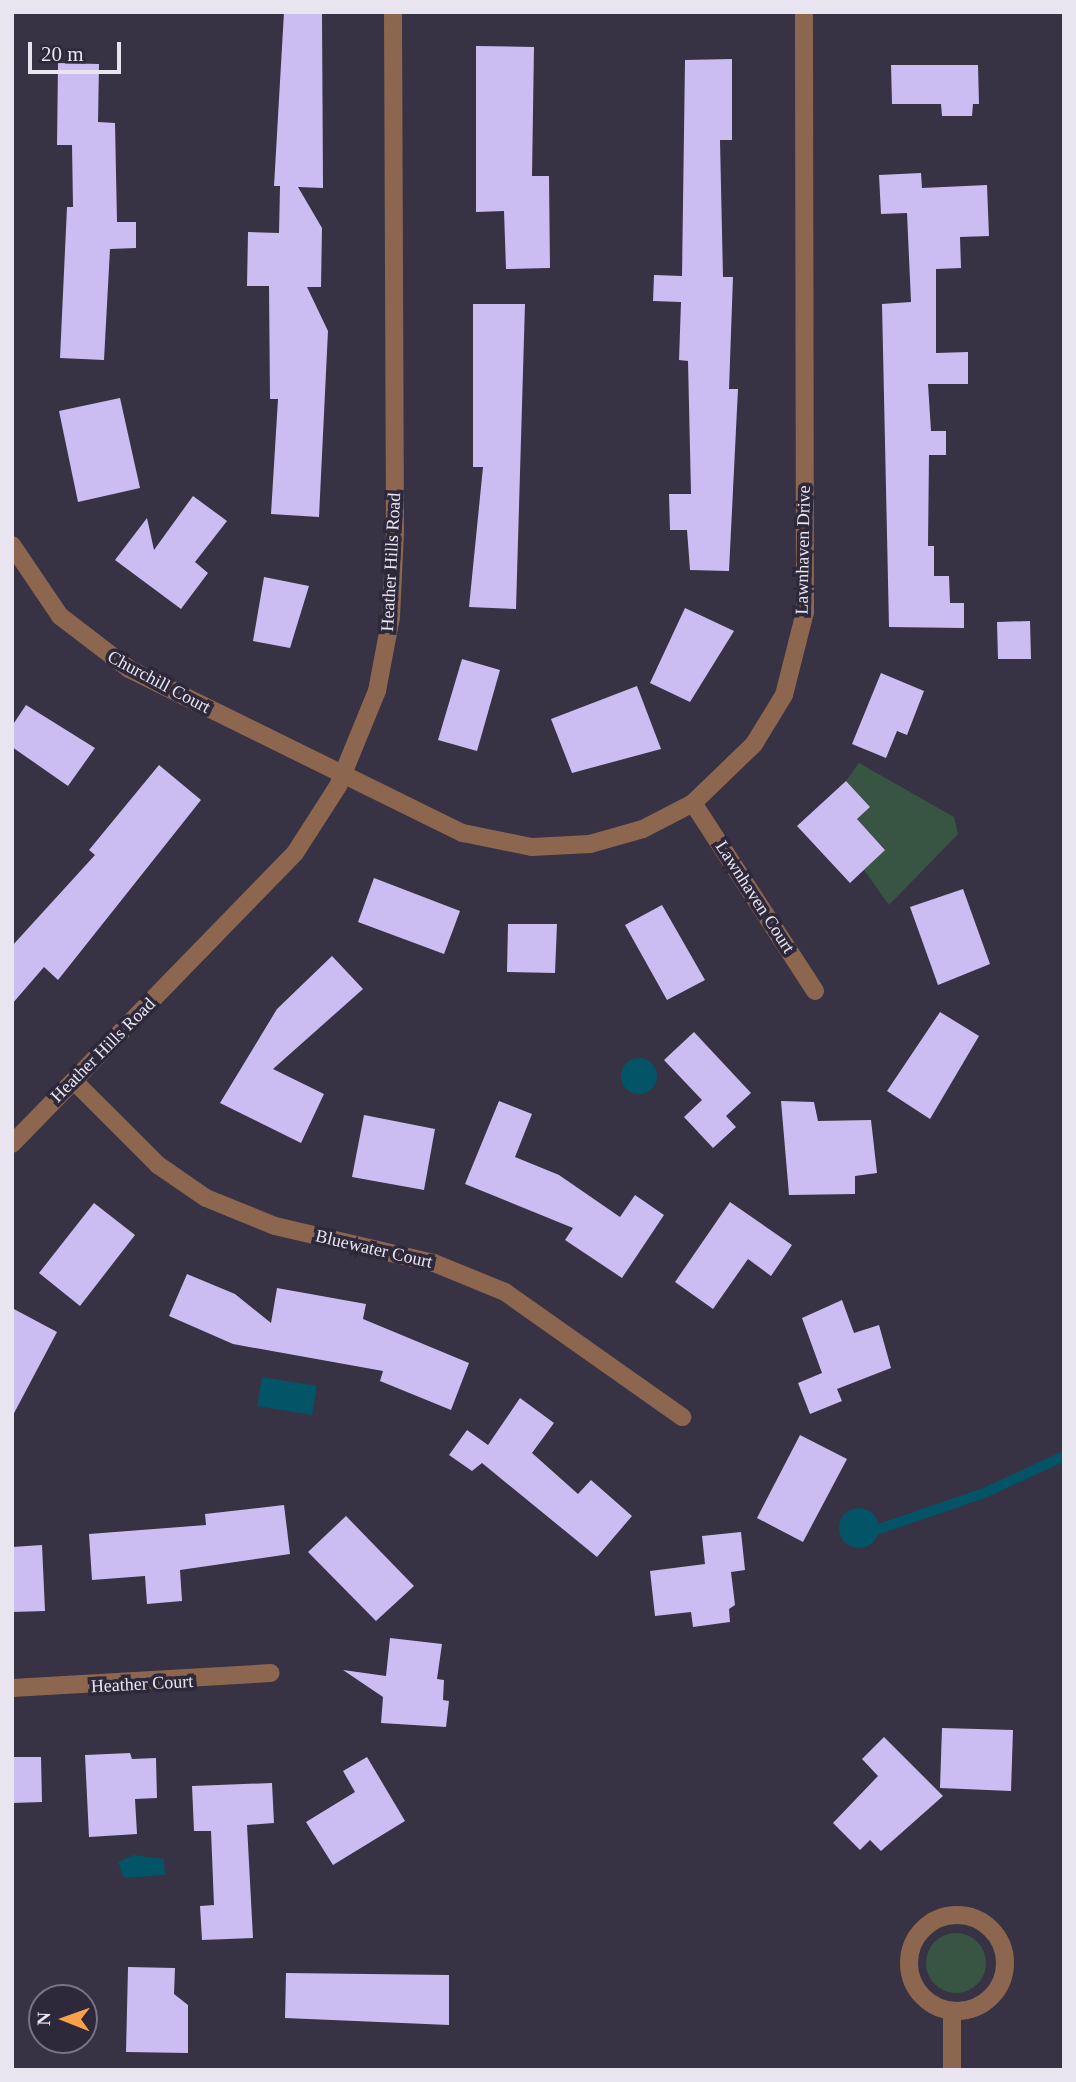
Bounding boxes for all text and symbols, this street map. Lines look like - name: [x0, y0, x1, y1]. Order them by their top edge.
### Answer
- scale bar: [32, 28, 124, 72]
- text: 20 m: [41, 42, 84, 66]
- street label: Lawnhaven Drive: [791, 485, 815, 615]
- street label: Heather Hills Road: [377, 492, 405, 632]
- street label: Churchill Court: [104, 646, 214, 718]
- street label: Lawnhaven Court: [711, 837, 799, 957]
- street label: Heather Hills Road: [46, 993, 160, 1107]
- street label: Bluewater Court: [313, 1225, 435, 1273]
- street label: Heather Court: [90, 1671, 194, 1697]
- north arrow: [28, 1984, 98, 2054]
- text: N: [33, 2012, 54, 2026]

